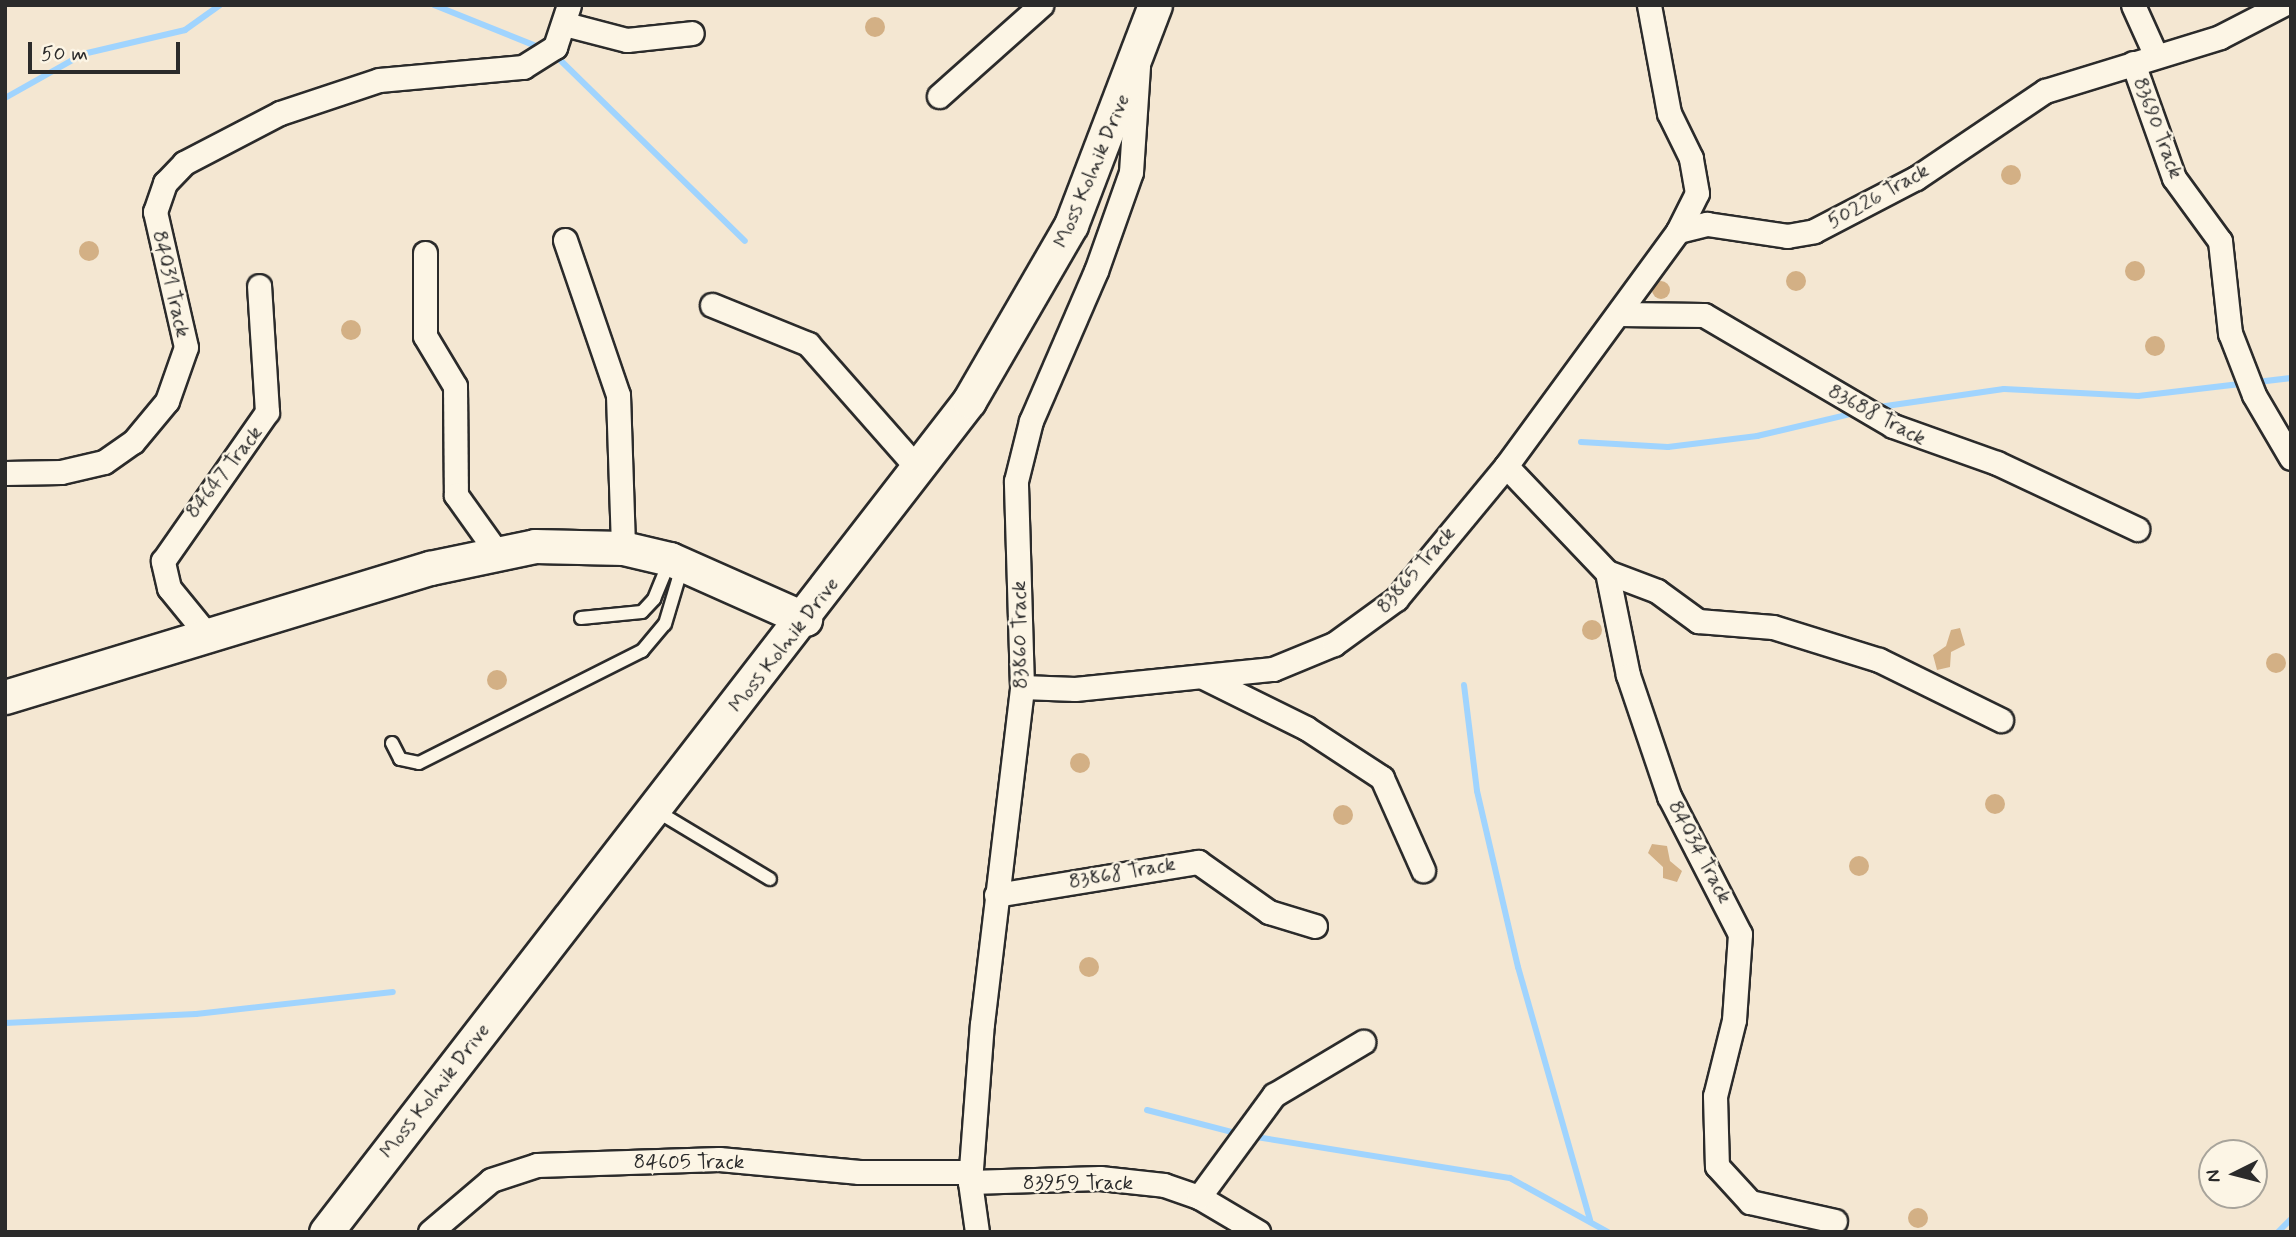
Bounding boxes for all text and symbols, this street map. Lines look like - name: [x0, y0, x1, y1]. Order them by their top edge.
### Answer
- scale bar: [32, 28, 184, 72]
- text: 50 m: [41, 40, 88, 68]
- street label: 83690 Track: [2127, 74, 2189, 182]
- street label: Moss Kolnik Drive: [1048, 91, 1136, 251]
- street label: 50226 Track: [1823, 158, 1933, 234]
- street label: 84031 Track: [146, 228, 196, 340]
- street label: 83688 Track: [1824, 379, 1930, 451]
- street label: 84647 Track: [180, 421, 268, 523]
- street label: 83865 Track: [1371, 521, 1461, 619]
- street label: Moss Kolnik Drive: [724, 573, 844, 717]
- street label: 83860 Track: [1006, 581, 1034, 689]
- street label: 84034 Track: [1662, 796, 1738, 908]
- street label: 83868 Track: [1067, 851, 1177, 895]
- street label: Moss Kolnik Drive: [375, 1019, 495, 1163]
- north arrow: [2198, 1139, 2268, 1209]
- street label: 84605 Track: [634, 1149, 744, 1175]
- text: N: [2201, 1168, 2227, 1184]
- street label: 83959 Track: [1023, 1170, 1133, 1196]

